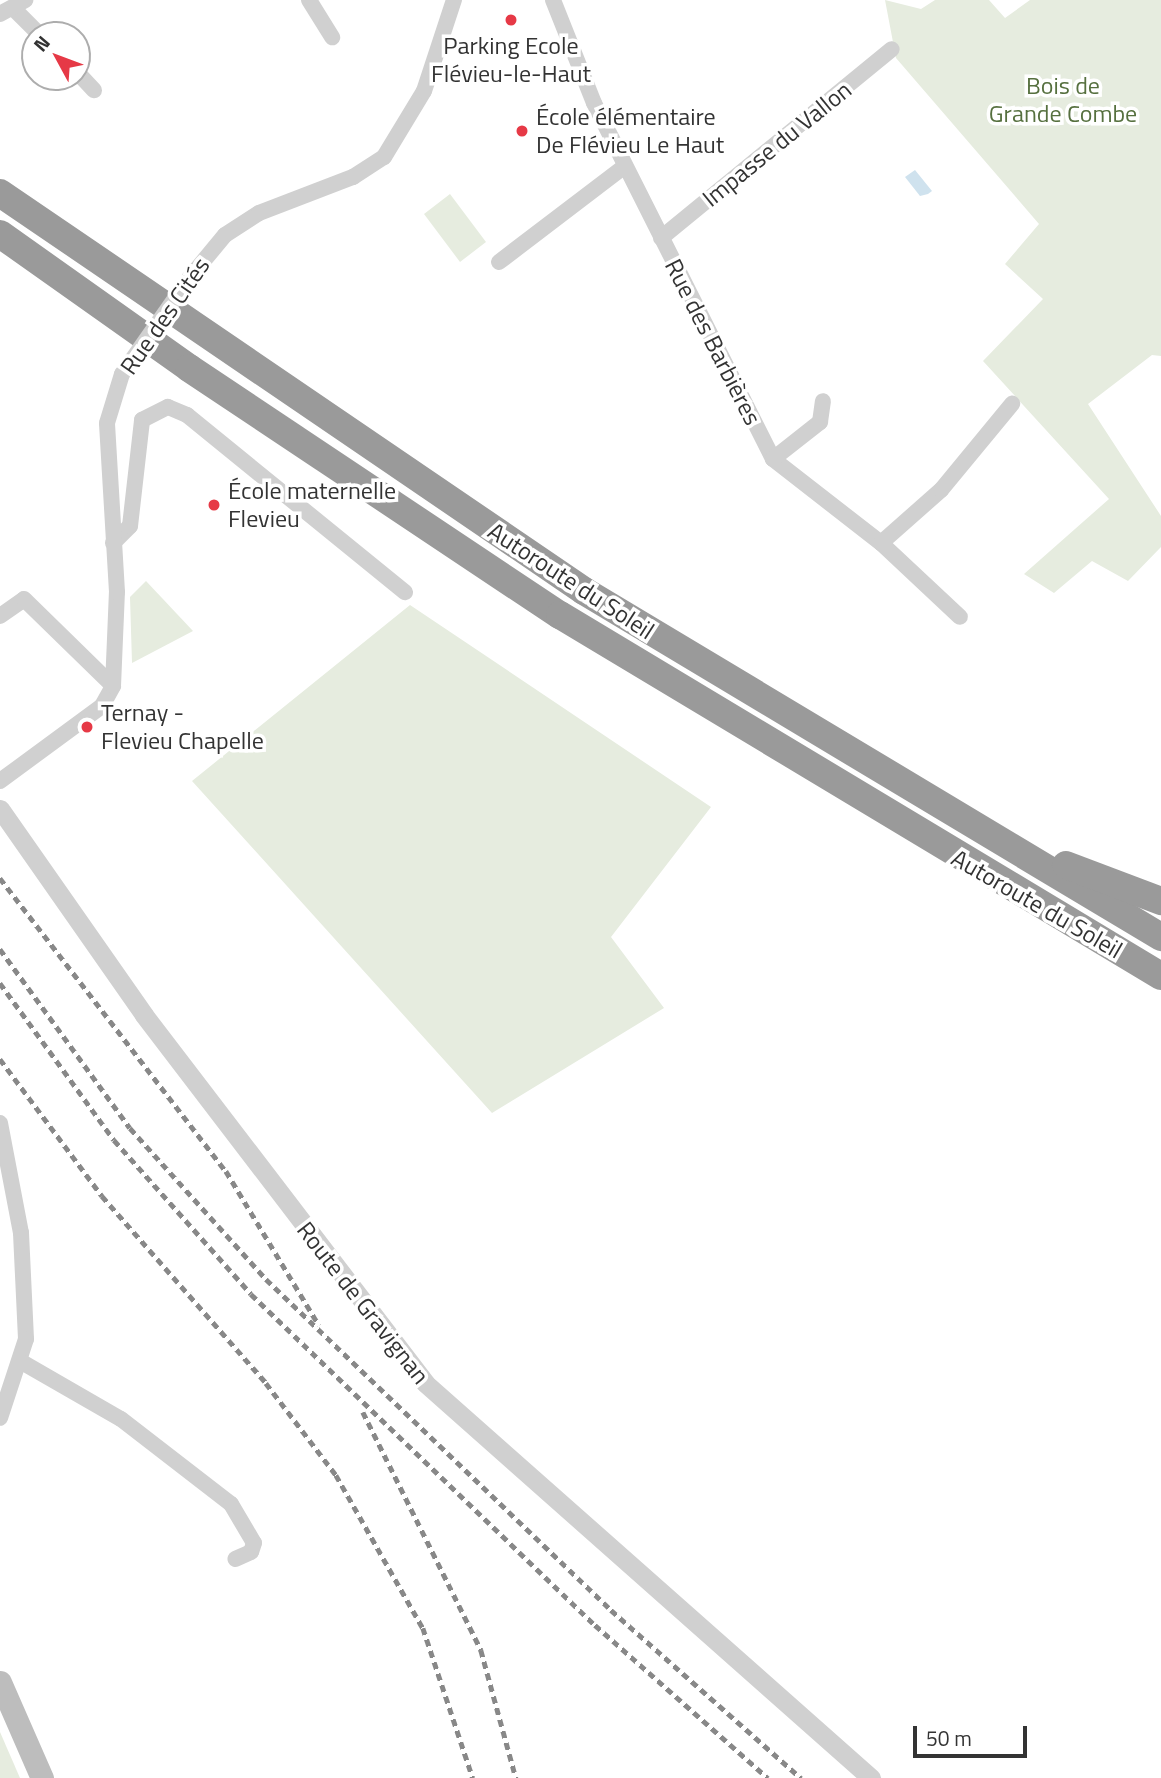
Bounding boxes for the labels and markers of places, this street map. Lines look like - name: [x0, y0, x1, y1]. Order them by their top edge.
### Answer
- marker: Parking Ecole Flévieu-le-Haut: [503, 12, 519, 28]
- place label: Parking Ecole Flévieu-le-Haut: [431, 32, 591, 88]
- place label: École élémentaire De Flévieu Le Haut: [536, 103, 724, 159]
- marker: École élémentaire De Flévieu Le Haut: [514, 123, 530, 139]
- place label: École maternelle Flevieu: [228, 477, 396, 533]
- marker: École maternelle Flevieu: [206, 497, 222, 513]
- place label: Ternay - Flevieu Chapelle: [101, 699, 264, 755]
- marker: Ternay - Flevieu Chapelle: [79, 719, 95, 735]

